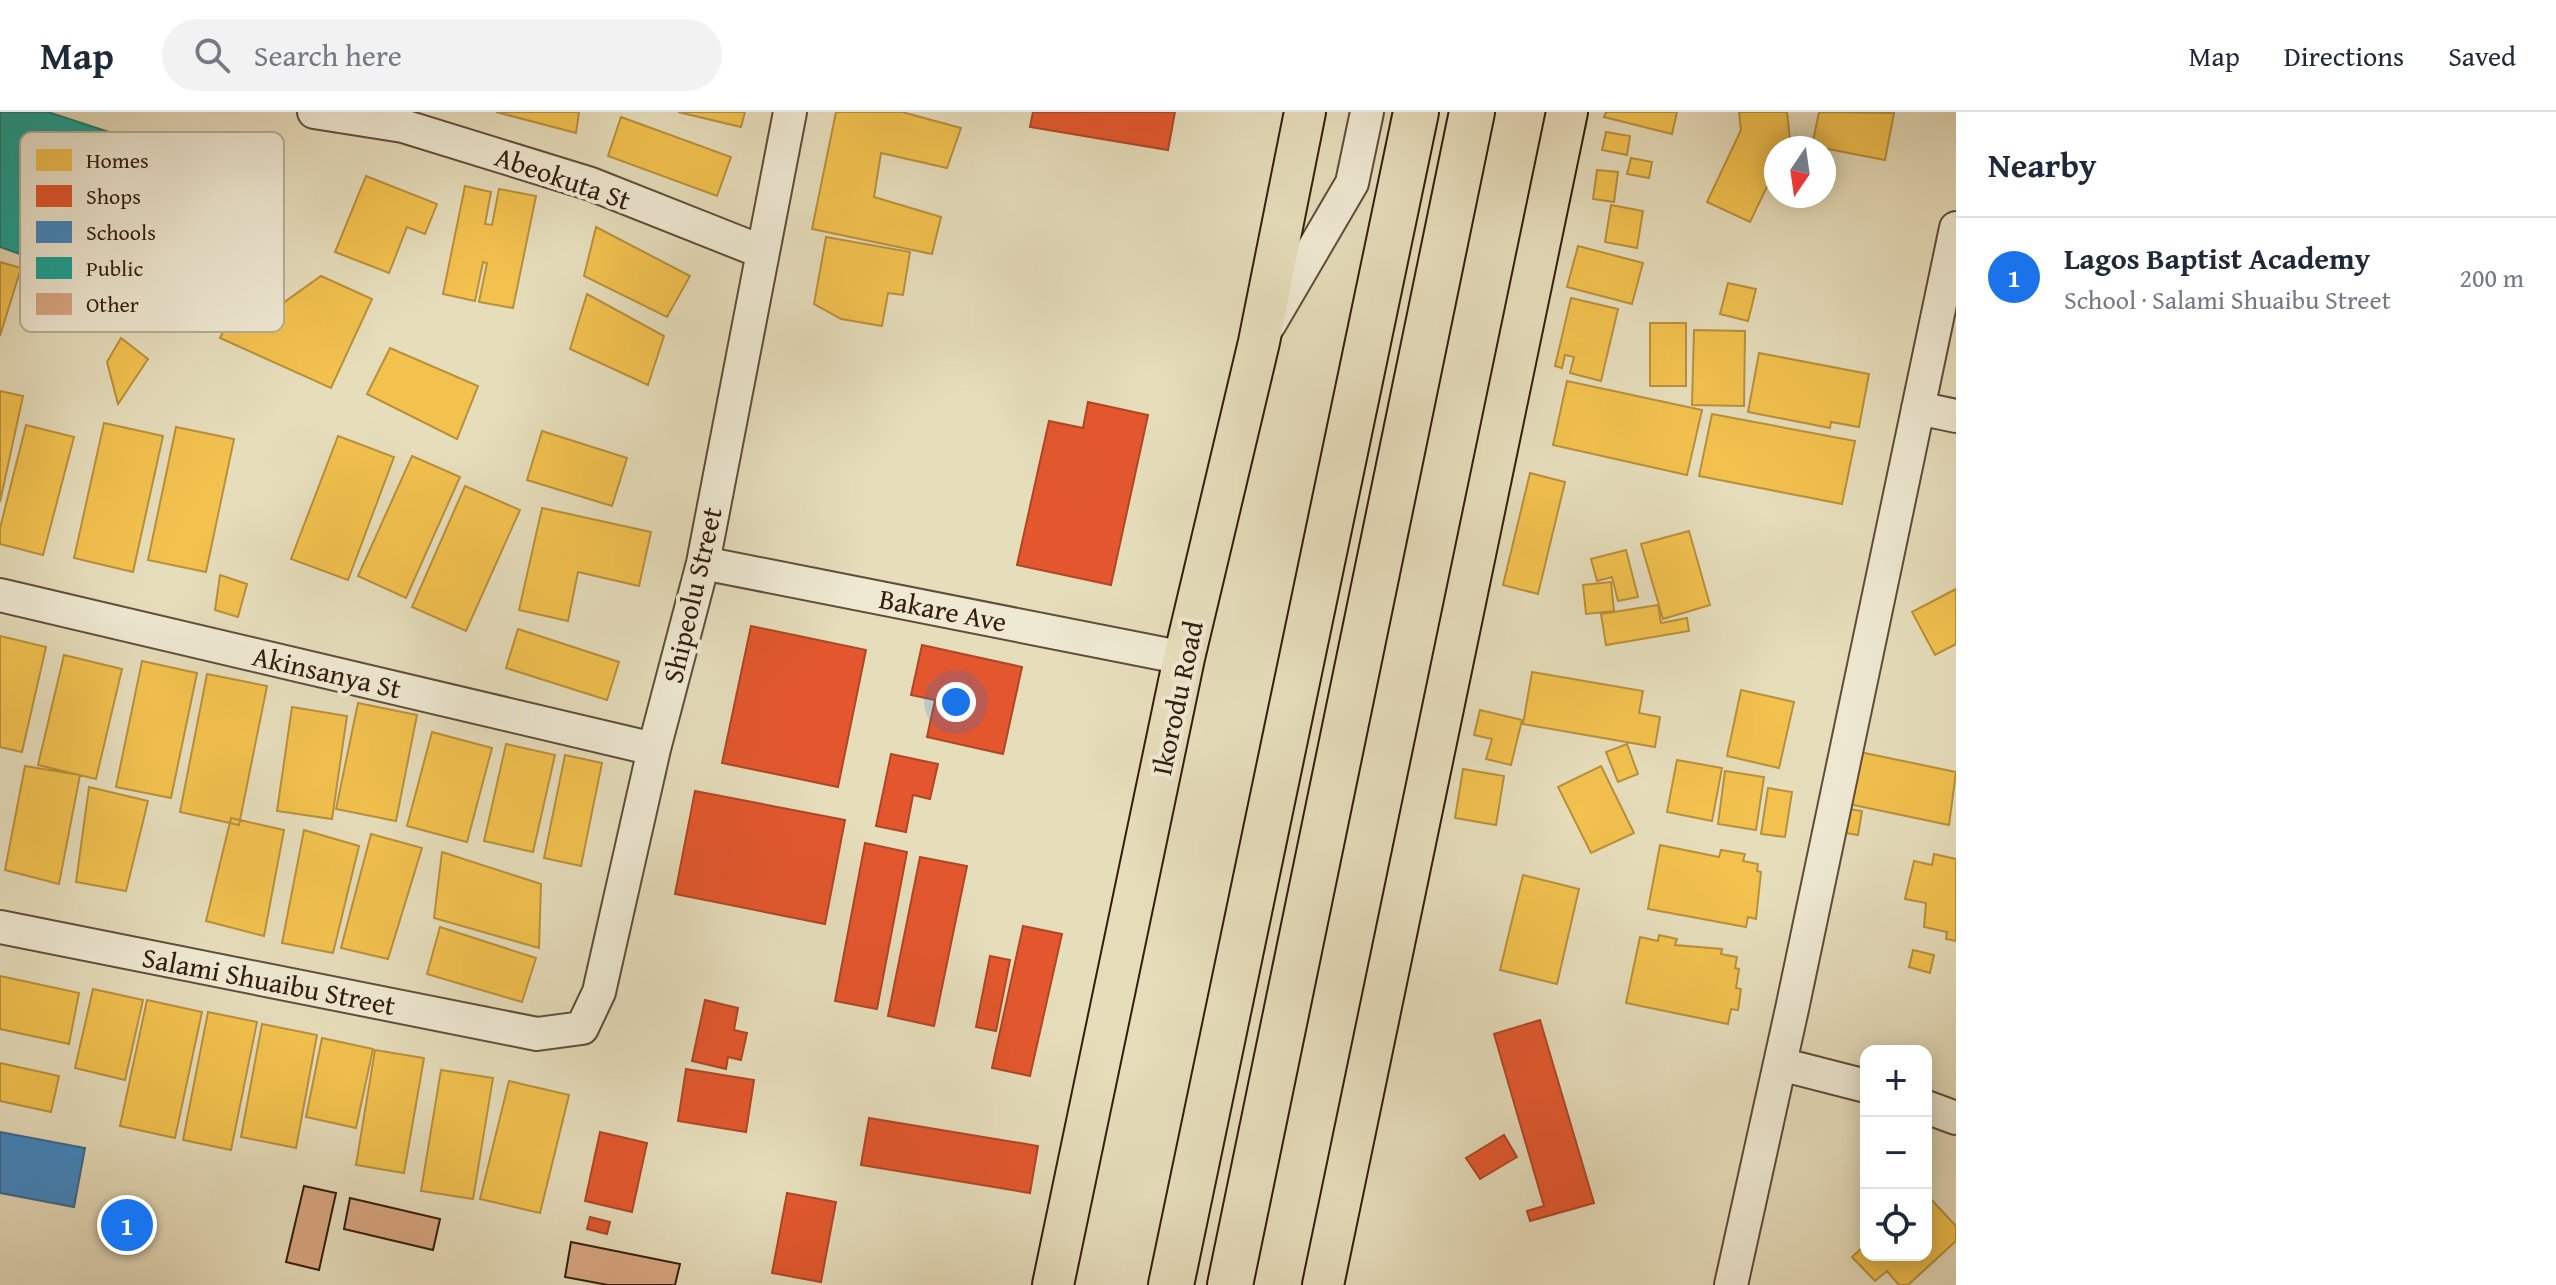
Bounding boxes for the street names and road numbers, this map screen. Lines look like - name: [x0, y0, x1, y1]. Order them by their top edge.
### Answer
- street label: Abeokuta St: [490, 135, 637, 220]
- street label: Shipeolu Street: [651, 503, 732, 687]
- street label: Bakare Ave: [876, 577, 1010, 642]
- street label: Ikorodu Road: [1140, 617, 1213, 779]
- street label: Akinsanya St: [249, 635, 406, 709]
- street label: Salami Shuaibu Street: [139, 936, 399, 1025]

